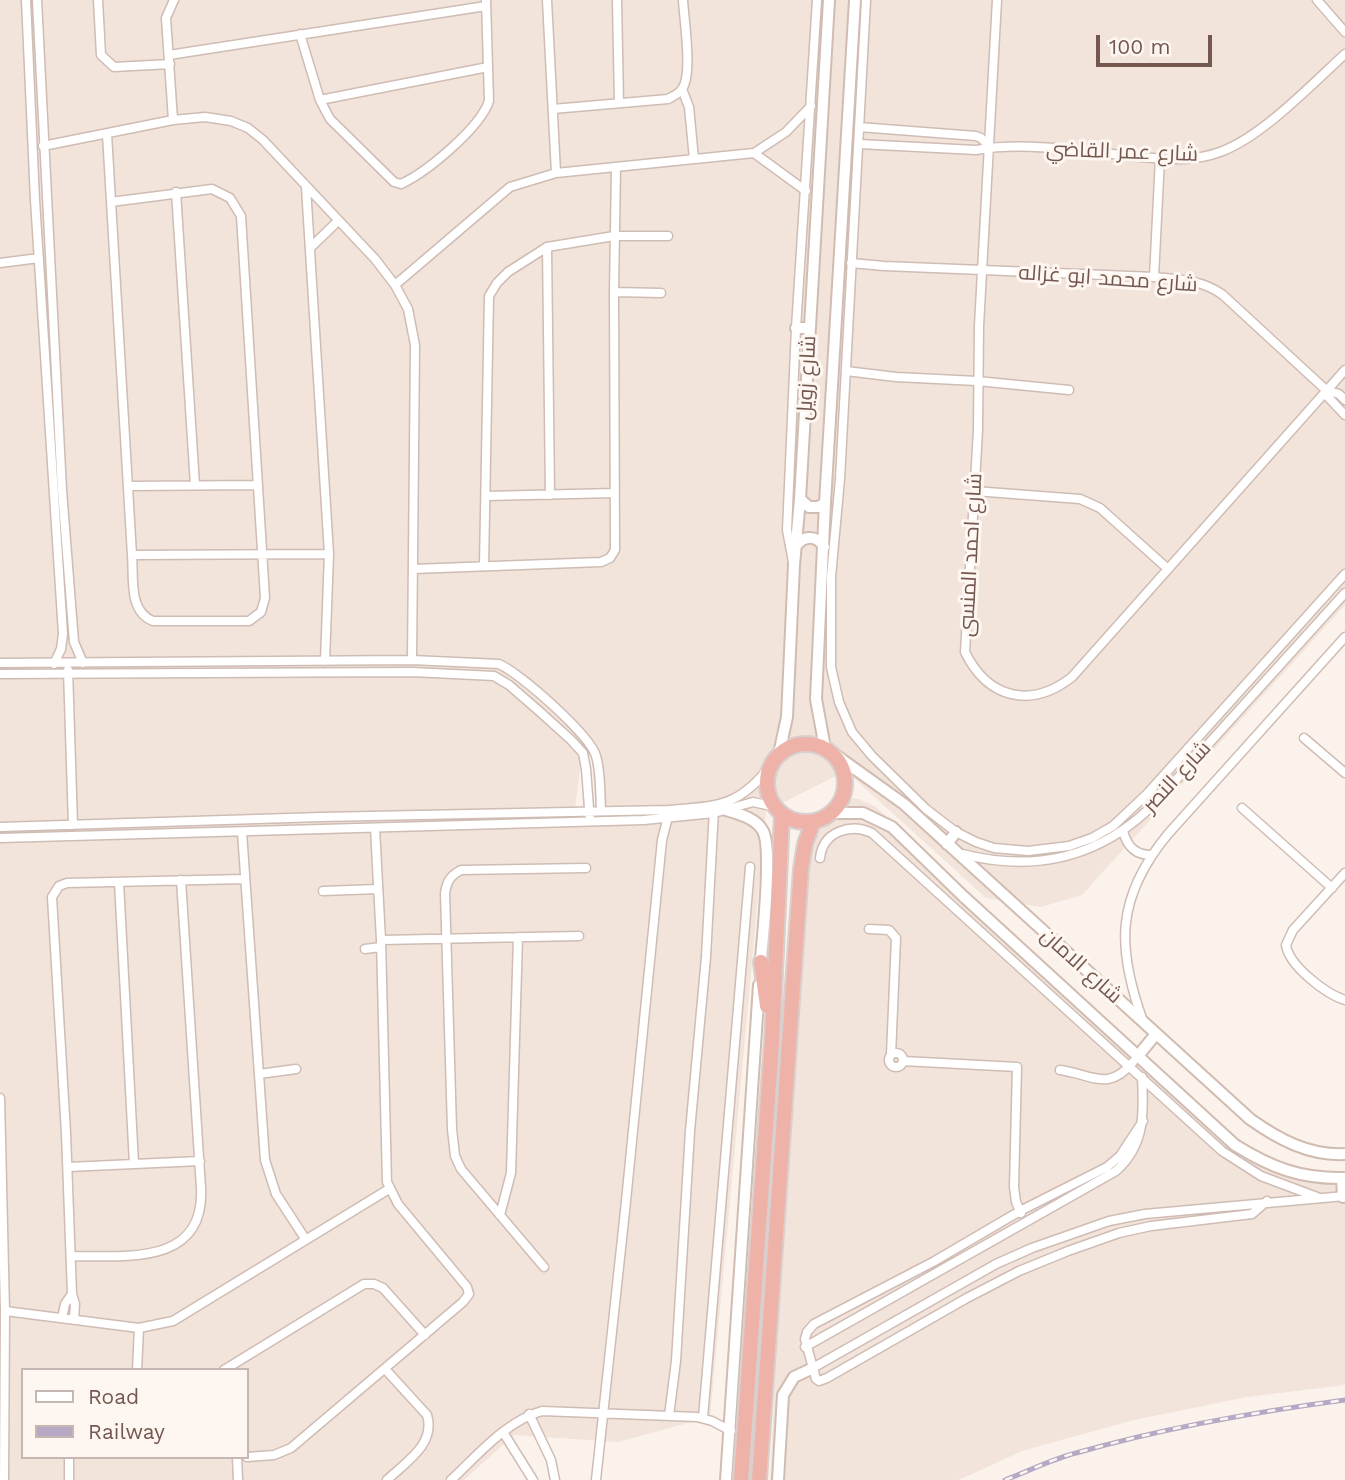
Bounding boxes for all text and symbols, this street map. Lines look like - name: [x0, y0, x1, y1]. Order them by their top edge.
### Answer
- scale bar: [1100, 21, 1216, 65]
- text: 100 m: [1109, 34, 1171, 59]
- street label: شارع عمر القاضي: [1045, 137, 1199, 167]
- street label: شارع محمد ابو غزاله: [1018, 260, 1198, 298]
- street label: شارع زويل: [792, 335, 822, 421]
- street label: شارع احمد المنسى: [954, 472, 988, 638]
- street label: شارع النصر: [1137, 736, 1217, 818]
- street label: شارع الامان: [1035, 923, 1127, 1009]
- legend: [21, 1368, 248, 1459]
- text: Road: [88, 1384, 139, 1409]
- text: Railway: [88, 1419, 165, 1444]

